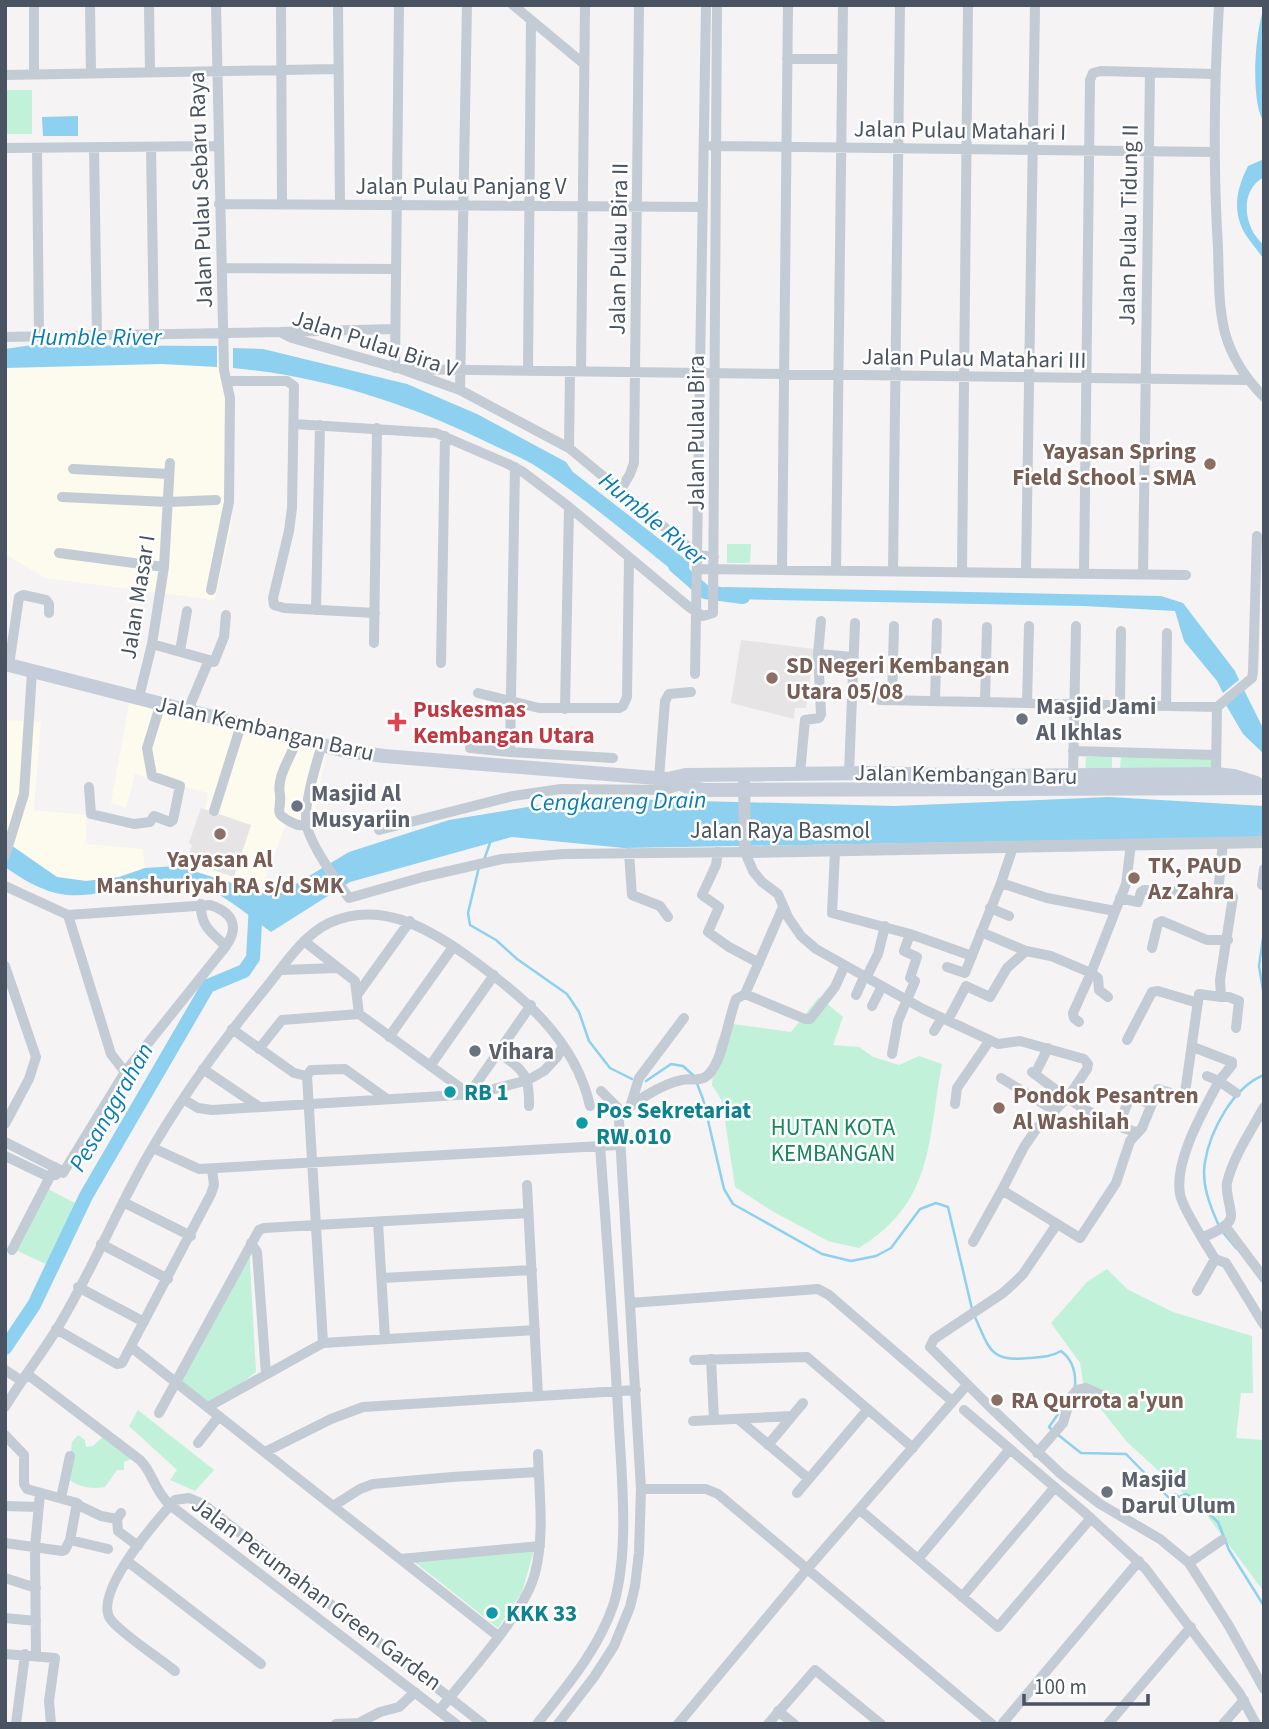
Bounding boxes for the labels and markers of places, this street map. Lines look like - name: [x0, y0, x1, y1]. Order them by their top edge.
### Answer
- place label: Yayasan Spring Field School - SMA: [1012, 435, 1197, 494]
- marker: Yayasan Spring Field School - SMA: [1202, 456, 1218, 472]
- place label: SD Negeri Kembangan Utara 05/08: [786, 649, 1010, 708]
- marker: SD Negeri Kembangan Utara 05/08: [764, 670, 780, 686]
- place label: Masjid Jami Al Ikhlas: [1035, 690, 1156, 749]
- place label: Puskesmas Kembangan Utara: [413, 693, 595, 752]
- marker: Masjid Jami Al Ikhlas: [1014, 711, 1030, 727]
- marker: Puskesmas Kembangan Utara: [387, 712, 407, 732]
- place label: Masjid Al Musyariin: [311, 777, 410, 836]
- marker: Masjid Al Musyariin: [289, 798, 305, 814]
- marker: Yayasan Al Manshuriyah RA s/d SMK: [212, 826, 228, 842]
- place label: Yayasan Al Manshuriyah RA s/d SMK: [96, 843, 345, 902]
- place label: TK, PAUD Az Zahra: [1147, 849, 1242, 908]
- marker: TK, PAUD Az Zahra: [1126, 870, 1142, 886]
- place label: Vihara: [488, 1035, 554, 1068]
- marker: Vihara: [467, 1043, 483, 1059]
- place label: RB 1: [464, 1076, 509, 1109]
- place label: Pondok Pesantren Al Washilah: [1012, 1079, 1199, 1138]
- marker: RB 1: [442, 1084, 458, 1100]
- place label: Pos Sekretariat RW.010: [596, 1094, 751, 1153]
- marker: Pondok Pesantren Al Washilah: [991, 1100, 1007, 1116]
- marker: Pos Sekretariat RW.010: [574, 1115, 590, 1131]
- place label: RA Qurrota a'yun: [1011, 1384, 1184, 1417]
- marker: RA Qurrota a'yun: [989, 1392, 1005, 1408]
- place label: Masjid Darul Ulum: [1121, 1463, 1236, 1522]
- marker: Masjid Darul Ulum: [1099, 1484, 1115, 1500]
- place label: KKK 33: [506, 1597, 577, 1630]
- marker: KKK 33: [484, 1605, 500, 1621]

